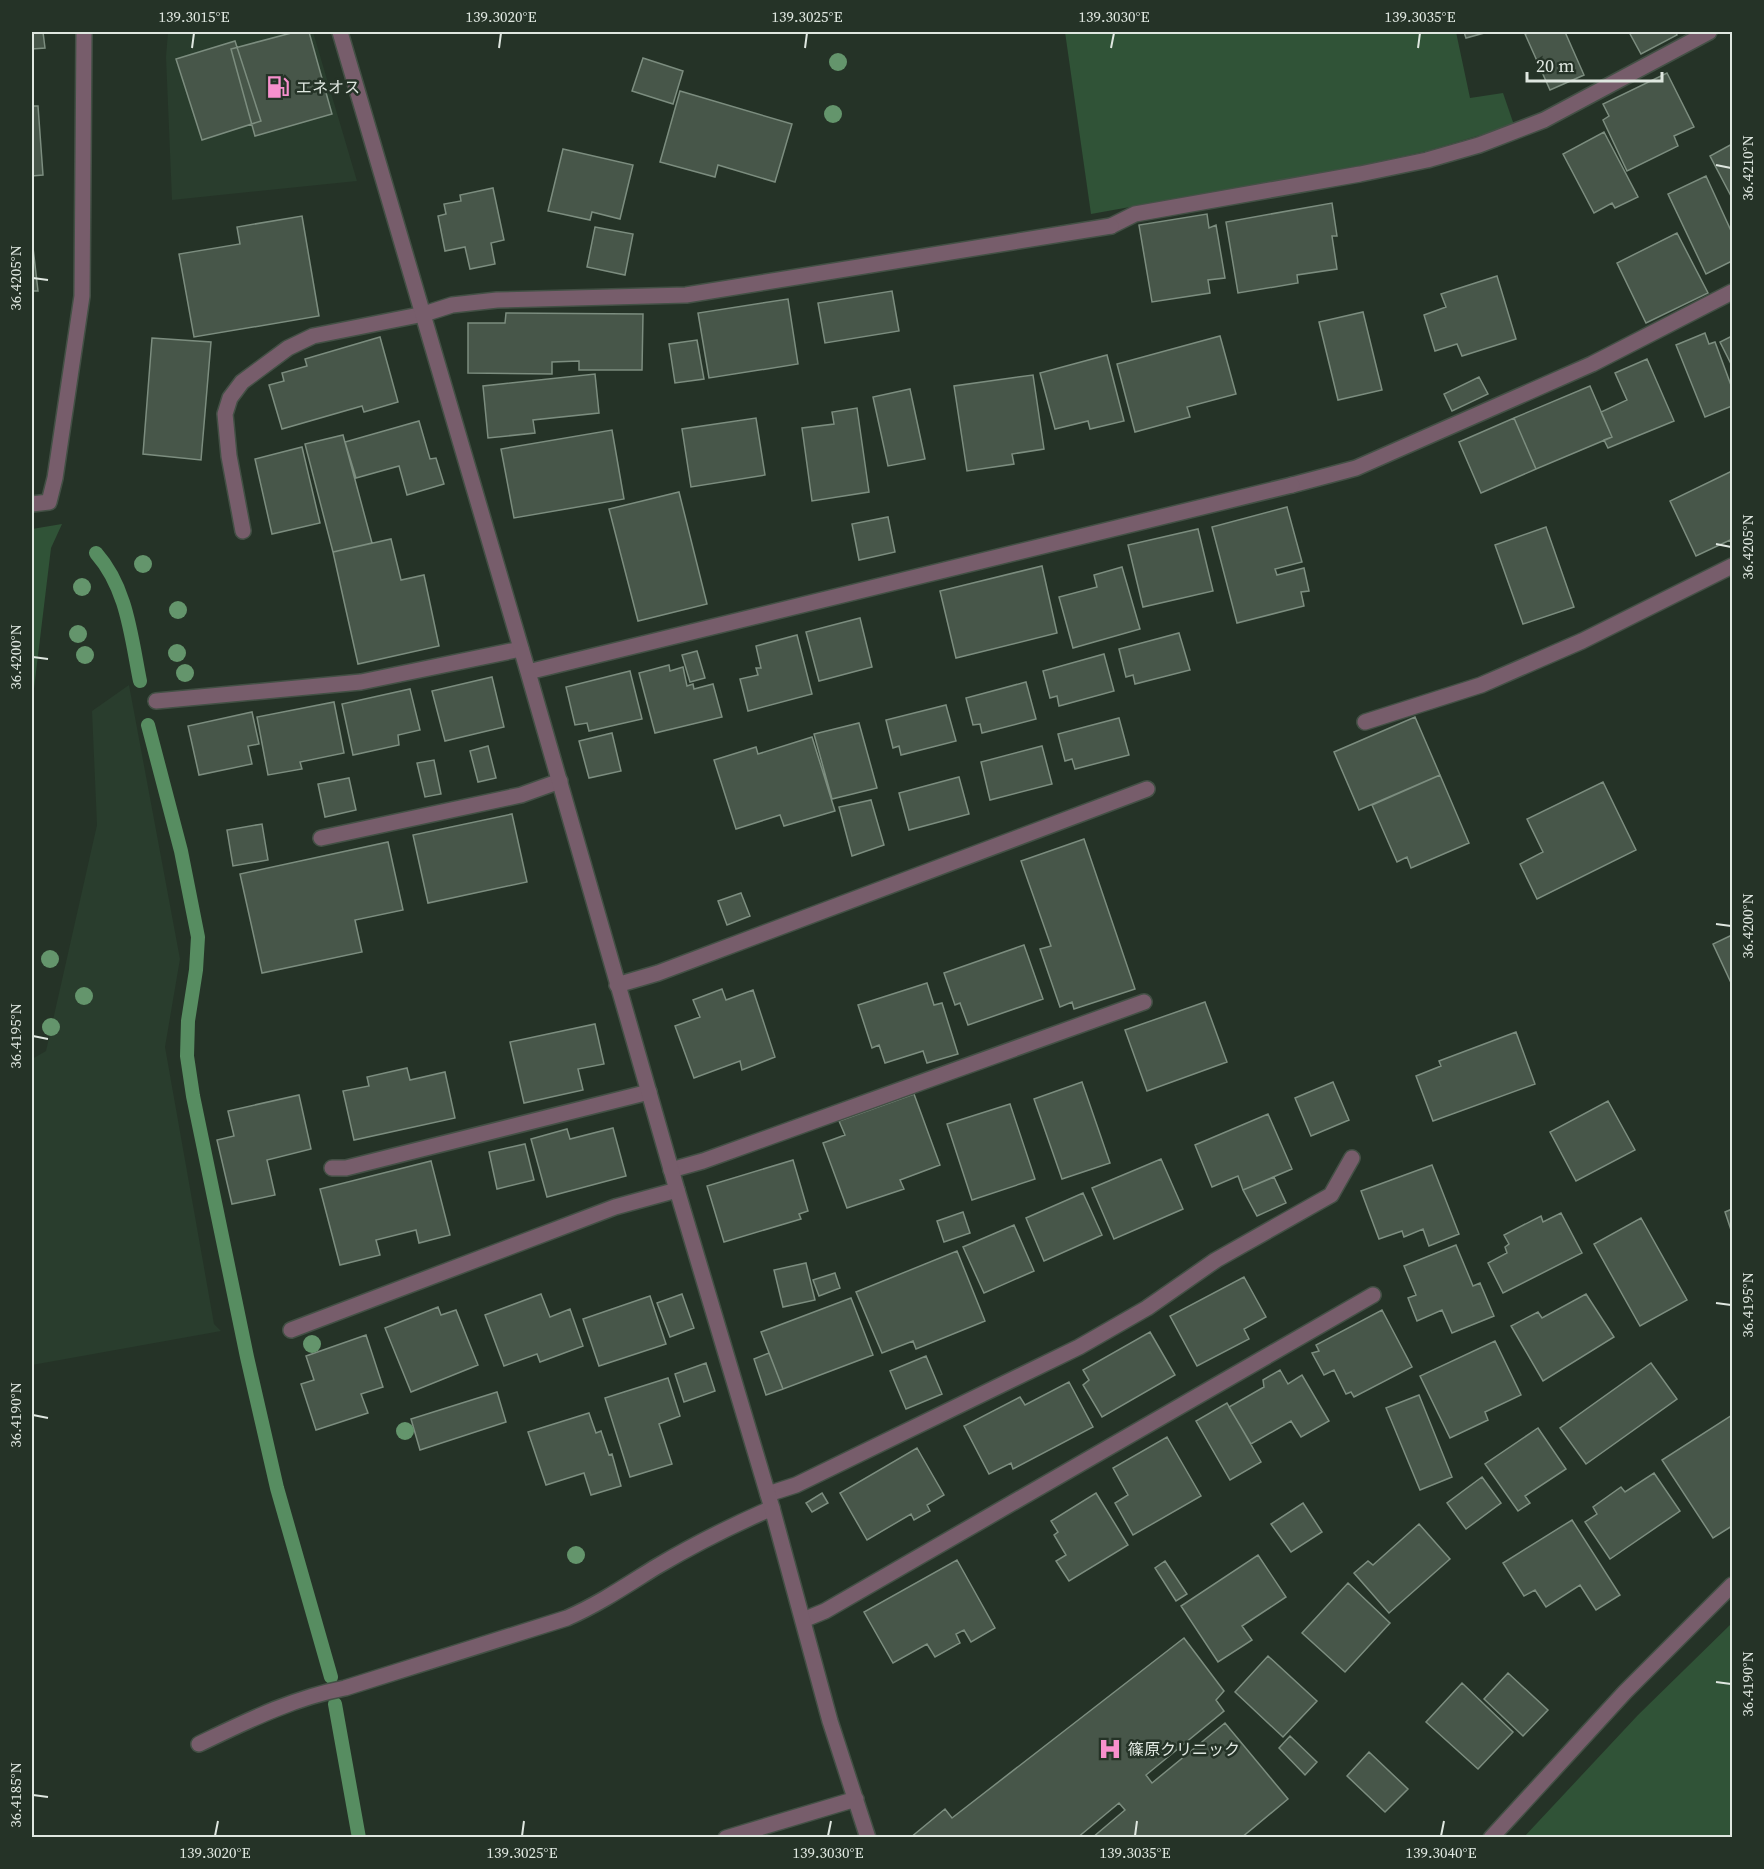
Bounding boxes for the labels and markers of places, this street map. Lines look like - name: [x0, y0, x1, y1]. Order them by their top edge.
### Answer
- fuel station icon: エネオス: [265, 74, 291, 100]
- place label: エネオス: [296, 76, 360, 98]
- hospital icon: 篠原クリニック: [1097, 1736, 1123, 1762]
- place label: 篠原クリニック: [1128, 1738, 1240, 1760]

